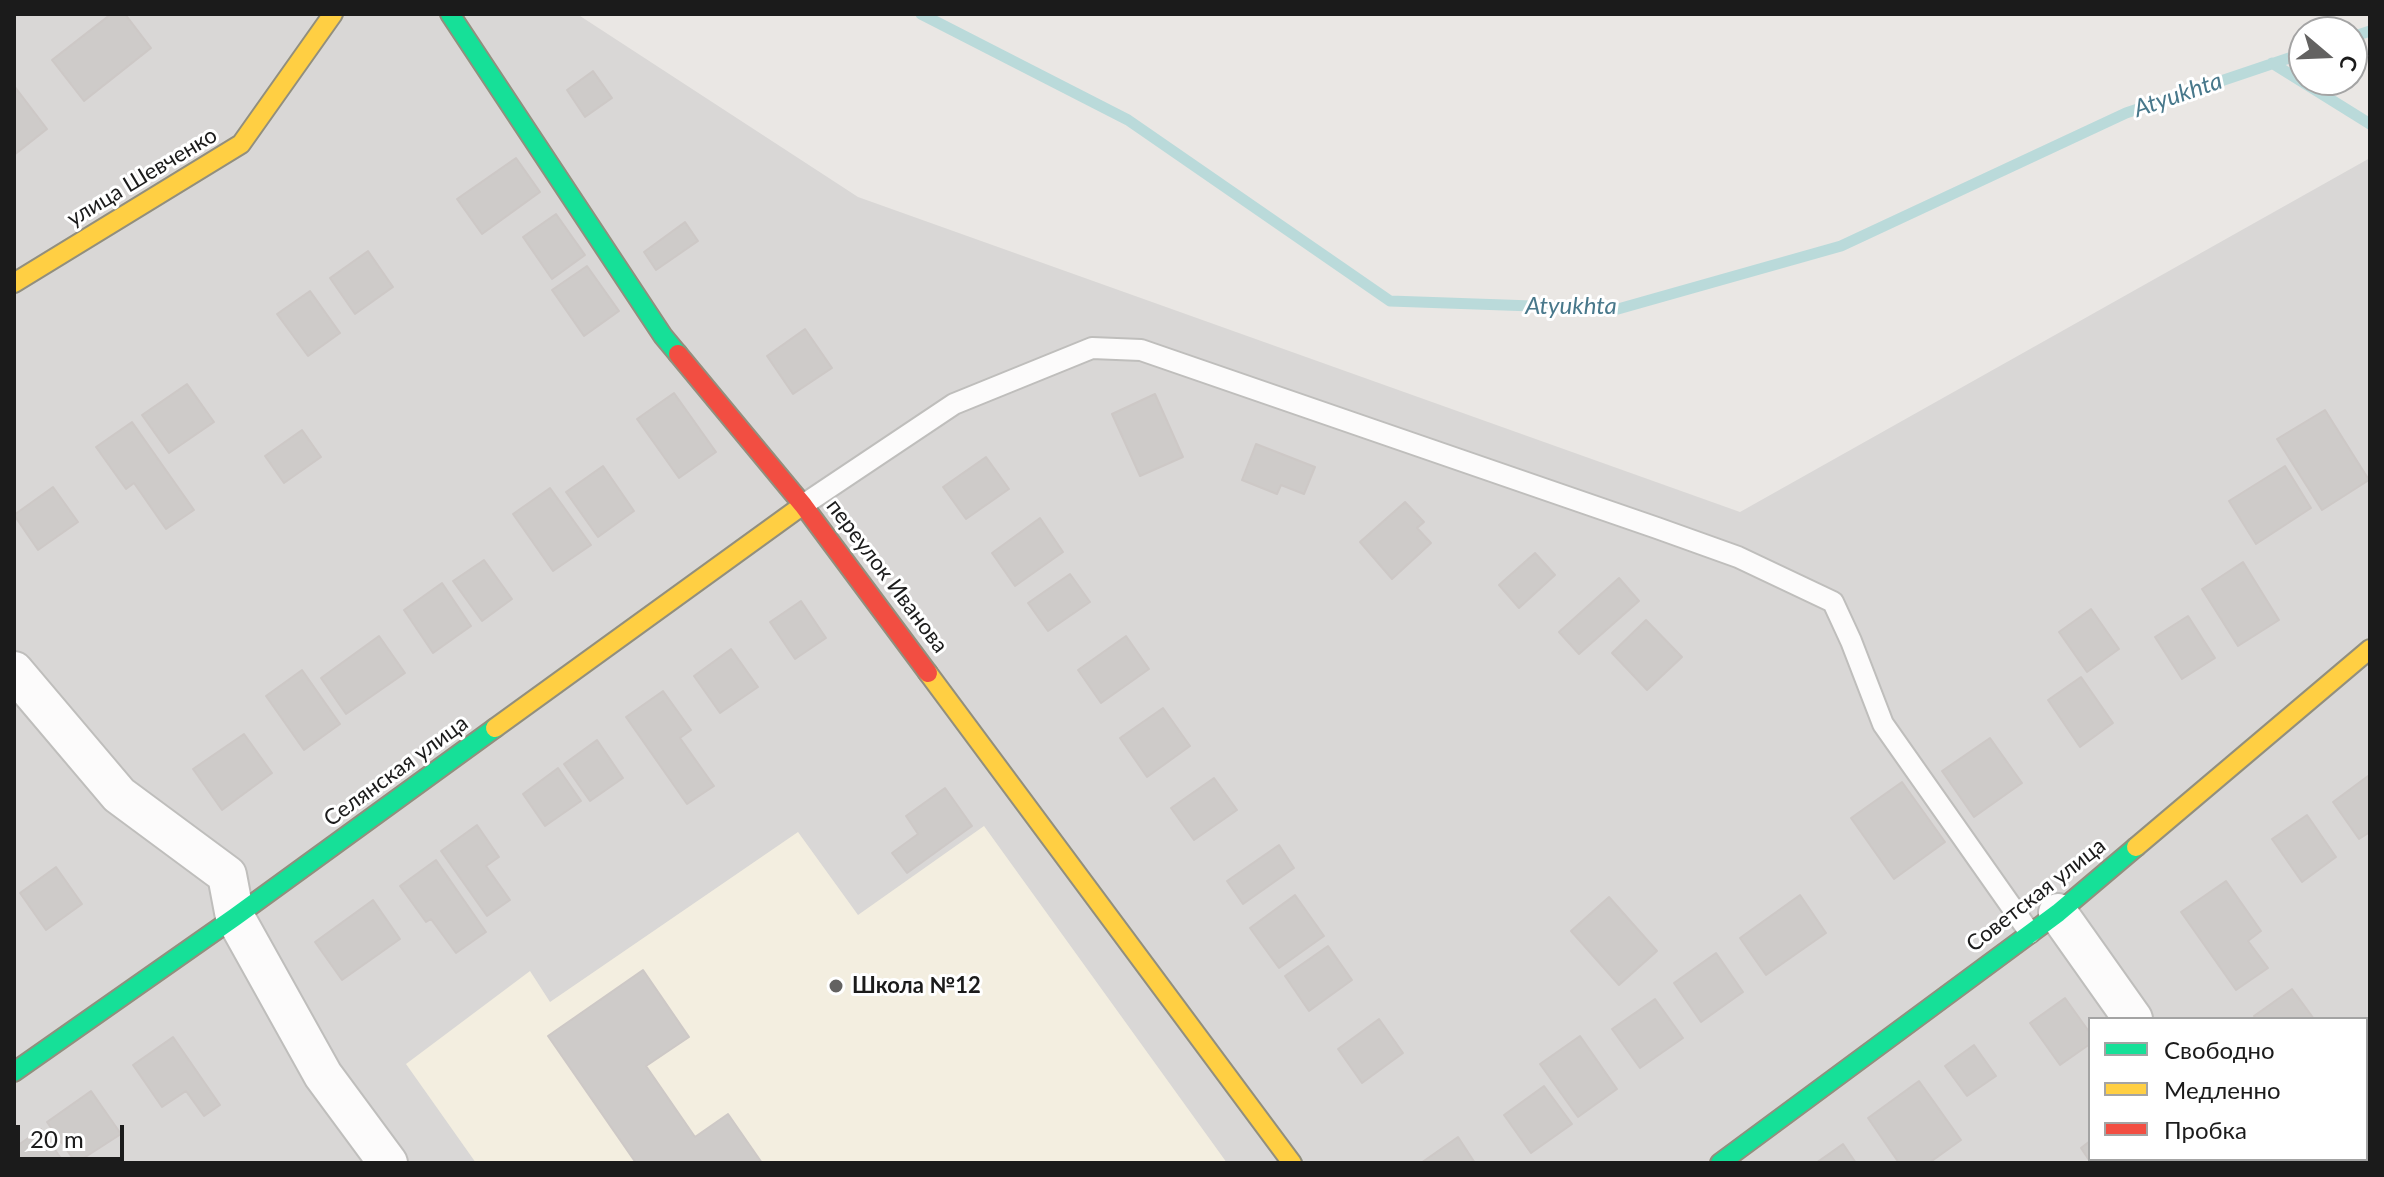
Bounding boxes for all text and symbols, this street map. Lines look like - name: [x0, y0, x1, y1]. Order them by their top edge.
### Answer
- north arrow: [2288, 16, 2368, 96]
- text: С: [2334, 52, 2364, 75]
- water label: Atyukhta: [2130, 66, 2226, 124]
- street label: улица Шевченко: [62, 122, 222, 232]
- water label: Atyukhta: [1525, 292, 1617, 320]
- street label: переулок Иванова: [821, 494, 953, 658]
- street label: Селянская улица: [319, 710, 473, 832]
- street label: Советская улица: [1961, 832, 2111, 958]
- place label: Школа №12: [852, 973, 981, 999]
- marker: Школа №12: [827, 977, 845, 995]
- legend: [2088, 1017, 2368, 1161]
- text: Свободно: [2164, 1035, 2275, 1064]
- text: Медленно: [2164, 1075, 2281, 1104]
- scale bar: [20, 1109, 128, 1159]
- text: Пробка: [2164, 1115, 2247, 1144]
- text: 20 m: [30, 1124, 84, 1153]

